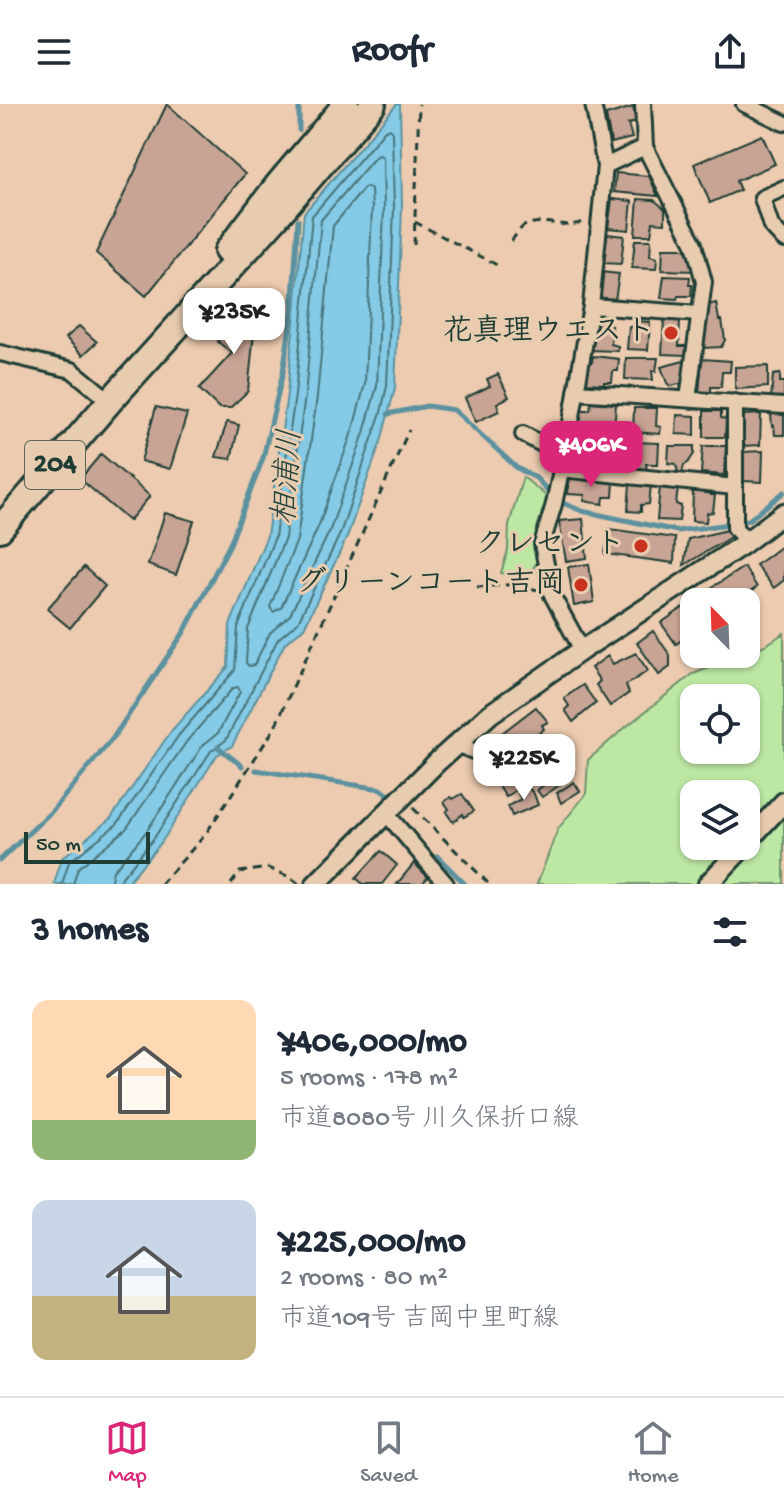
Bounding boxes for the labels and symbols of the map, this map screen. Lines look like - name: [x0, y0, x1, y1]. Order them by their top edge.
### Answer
- pin: ¥235K: [178, 288, 290, 356]
- place label: 花真理ウエスト: [443, 314, 655, 351]
- marker: 花真理ウエスト: [662, 324, 680, 342]
- pin: ¥406K: [535, 421, 647, 489]
- water label: 相浦川: [267, 428, 312, 526]
- road number: 204: [25, 441, 85, 489]
- place label: クレセント: [475, 529, 625, 564]
- marker: クレセント: [632, 537, 650, 555]
- place label: グリーンコート吉岡: [297, 566, 565, 603]
- marker: グリーンコート吉岡: [572, 576, 590, 594]
- north arrow: [680, 588, 760, 668]
- pin: ¥225K: [468, 734, 580, 802]
- scale bar: [24, 828, 150, 864]

